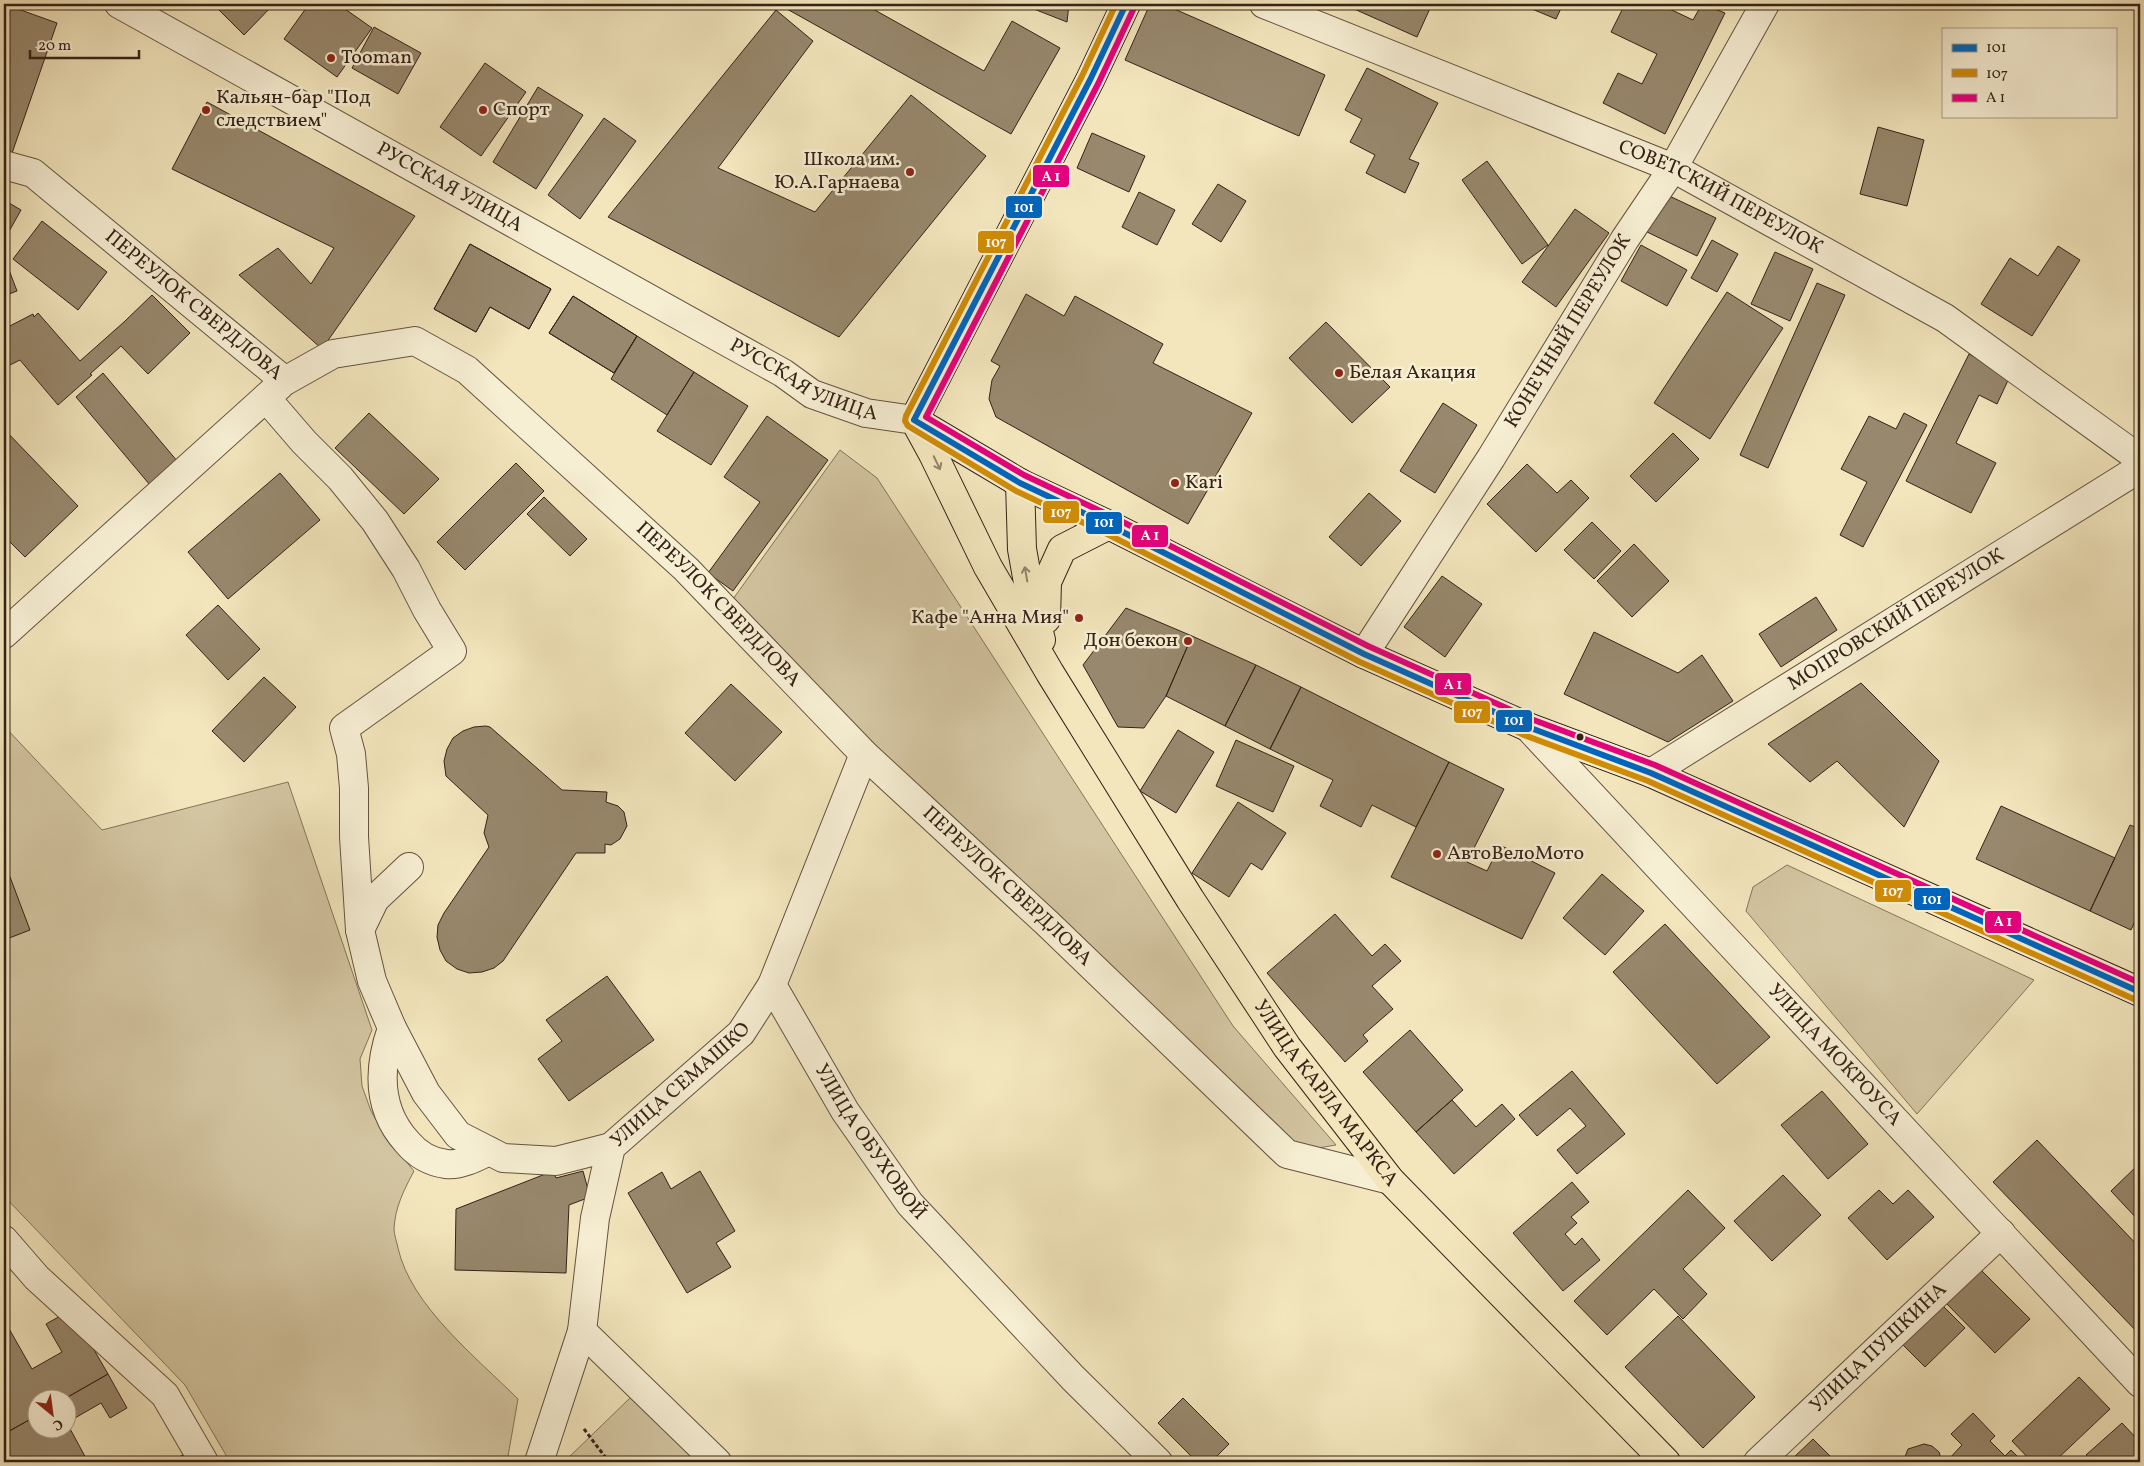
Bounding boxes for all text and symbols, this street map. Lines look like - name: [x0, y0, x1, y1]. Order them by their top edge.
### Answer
- scale bar: [30, 28, 139, 60]
- legend: [1942, 28, 2116, 118]
- text: 20 m: [38, 36, 71, 57]
- text: 101: [1986, 38, 2007, 59]
- place label: Tooman: [341, 44, 412, 72]
- marker: Tooman: [325, 52, 337, 64]
- text: 107: [1986, 64, 2008, 85]
- place label: Кальян-бар "Под следствием": [216, 84, 371, 135]
- text: A 1: [1986, 88, 2005, 109]
- place label: Спорт: [493, 96, 550, 124]
- marker: Кальян-бар "Под следствием": [200, 104, 212, 116]
- marker: Спорт: [477, 104, 489, 116]
- street label: СОВЕТСКИЙ ПЕРЕУЛОК: [1614, 133, 1828, 262]
- street label: РУССКАЯ УЛИЦА: [371, 136, 528, 240]
- place label: Школа им. Ю.А.Гарнаева: [774, 146, 900, 197]
- line badge: A 1: [1032, 164, 1070, 188]
- marker: Школа им. Ю.А.Гарнаева: [904, 166, 916, 178]
- text: A 1: [1042, 168, 1060, 187]
- line badge: 101: [1005, 195, 1043, 219]
- text: 101: [1014, 199, 1034, 218]
- street label: ПЕРЕУЛОК СВЕРДЛОВА: [98, 223, 288, 387]
- street label: КОНЕЧНЫЙ ПЕРЕУЛОК: [1498, 229, 1639, 434]
- line badge: 107: [977, 230, 1015, 254]
- text: 107: [986, 234, 1007, 253]
- street label: РУССКАЯ УЛИЦА: [724, 332, 879, 428]
- place label: Белая Акация: [1349, 359, 1476, 387]
- marker: Белая Акация: [1333, 367, 1345, 379]
- one-way arrow: [933, 455, 942, 470]
- place label: Kari: [1185, 469, 1223, 497]
- marker: Kari: [1169, 477, 1181, 489]
- line badge: 107: [1042, 500, 1080, 524]
- text: 107: [1051, 504, 1072, 523]
- line badge: 101: [1085, 511, 1123, 535]
- text: 101: [1094, 514, 1114, 533]
- street label: ПЕРЕУЛОК СВЕРДЛОВА: [629, 515, 807, 694]
- line badge: A 1: [1131, 524, 1169, 548]
- text: A 1: [1141, 527, 1159, 546]
- street label: МОПРОВСКИЙ ПЕРЕУЛОК: [1783, 542, 2010, 698]
- one-way arrow: [1021, 567, 1031, 583]
- place label: Кафе "Анна Мия": [911, 604, 1069, 632]
- marker: Кафе "Анна Мия": [1073, 612, 1085, 624]
- place label: Дон бекон: [1083, 627, 1178, 655]
- marker: Дон бекон: [1182, 635, 1194, 647]
- line badge: A 1: [1434, 672, 1472, 696]
- text: A 1: [1444, 676, 1462, 695]
- line badge: 107: [1453, 700, 1491, 724]
- text: 107: [1462, 704, 1483, 723]
- line badge: 101: [1495, 709, 1533, 733]
- text: 101: [1504, 712, 1524, 731]
- unlabelled marker: [1575, 732, 1585, 742]
- street label: ПЕРЕУЛОК СВЕРДЛОВА: [916, 800, 1098, 973]
- place label: АвтоВелоМото: [1447, 840, 1584, 868]
- marker: АвтоВелоМото: [1431, 848, 1443, 860]
- line badge: 107: [1874, 879, 1912, 903]
- text: 107: [1883, 883, 1904, 902]
- line badge: 101: [1913, 887, 1951, 911]
- text: 101: [1922, 891, 1942, 910]
- line badge: A 1: [1984, 910, 2022, 934]
- text: A 1: [1994, 913, 2012, 932]
- street label: УЛИЦА МОКРОУСА: [1761, 978, 1908, 1133]
- street label: УЛИЦА КАРЛА МАРКСА: [1246, 995, 1404, 1193]
- street label: УЛИЦА СЕМАШКО: [605, 1017, 758, 1155]
- street label: УЛИЦА ОБУХОВОЙ: [807, 1059, 932, 1227]
- street label: УЛИЦА ПУШКИНА: [1804, 1277, 1954, 1420]
- north arrow: [28, 1388, 78, 1438]
- text: С: [49, 1414, 66, 1435]

